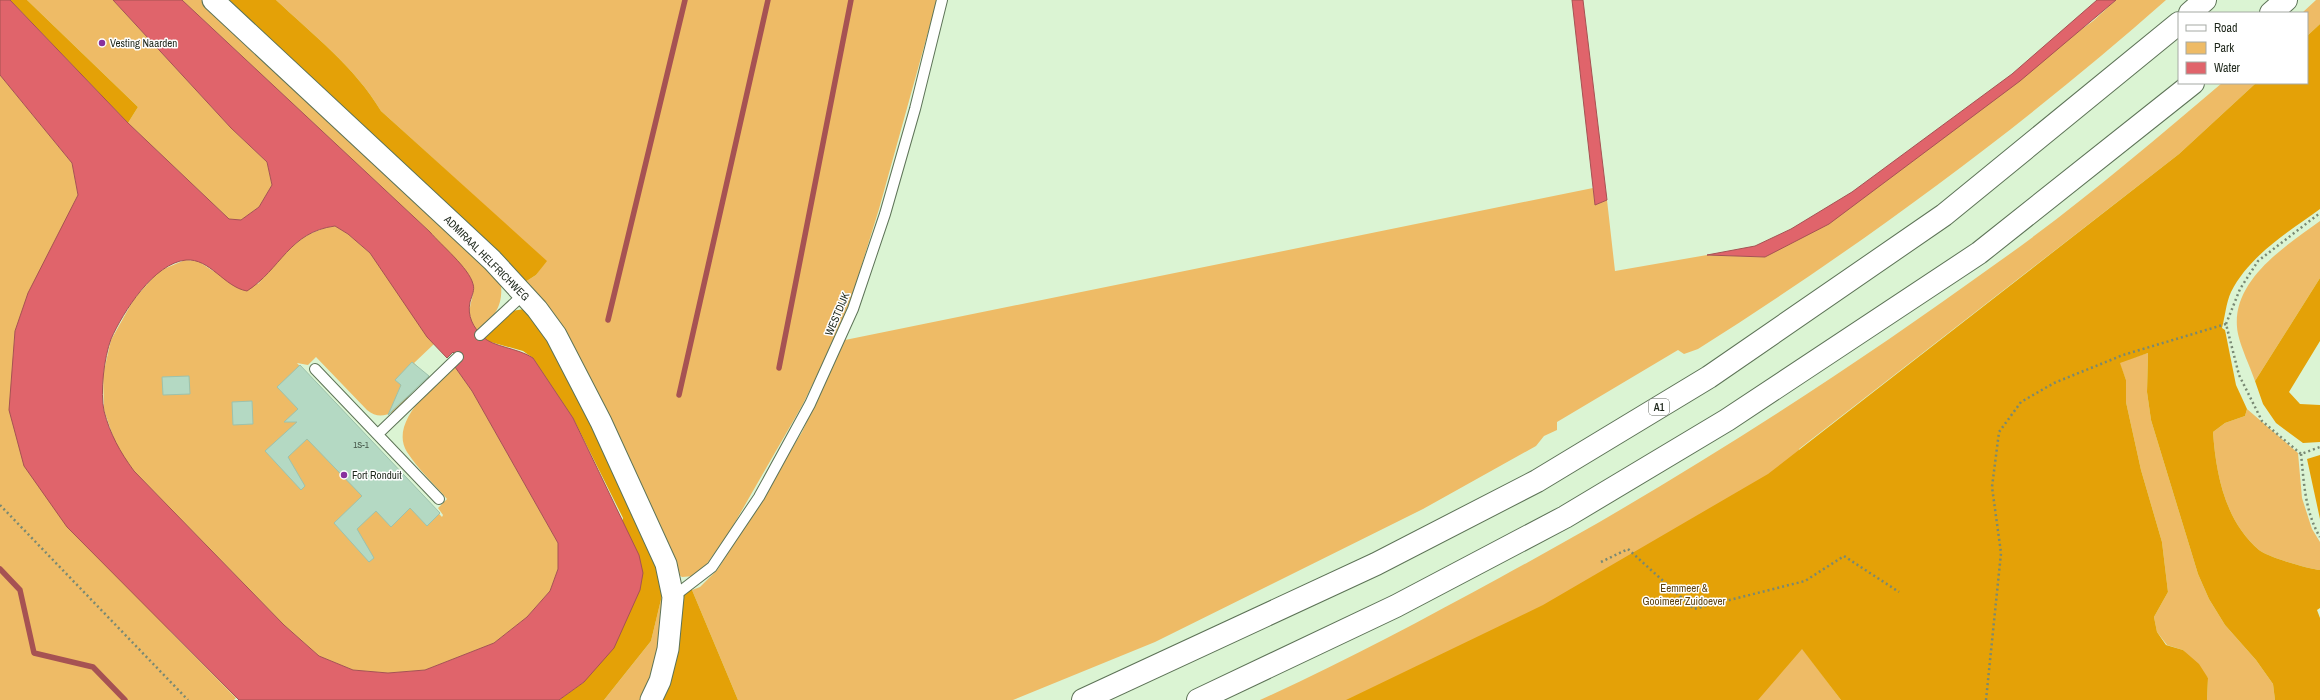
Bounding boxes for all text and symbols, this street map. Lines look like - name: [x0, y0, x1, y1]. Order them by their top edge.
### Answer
- legend: [2178, 12, 2308, 84]
- text: Road: [2214, 20, 2238, 36]
- place label: Vesting Naarden: [110, 36, 177, 50]
- marker: Vesting Naarden: [97, 38, 107, 48]
- text: Park: [2214, 40, 2234, 56]
- text: Water: [2214, 60, 2241, 76]
- street label: ADMIRAAL HELFRICHWEG: [441, 212, 533, 304]
- street label: WESTDIJK: [822, 290, 852, 338]
- road number: A1: [1649, 399, 1669, 415]
- house number: 1S-1: [353, 439, 369, 451]
- place label: Fort Ronduit: [352, 468, 402, 482]
- marker: Fort Ronduit: [339, 470, 349, 480]
- park label: Eemmeer & Gooimeer Zuidoever: [1642, 581, 1726, 608]

